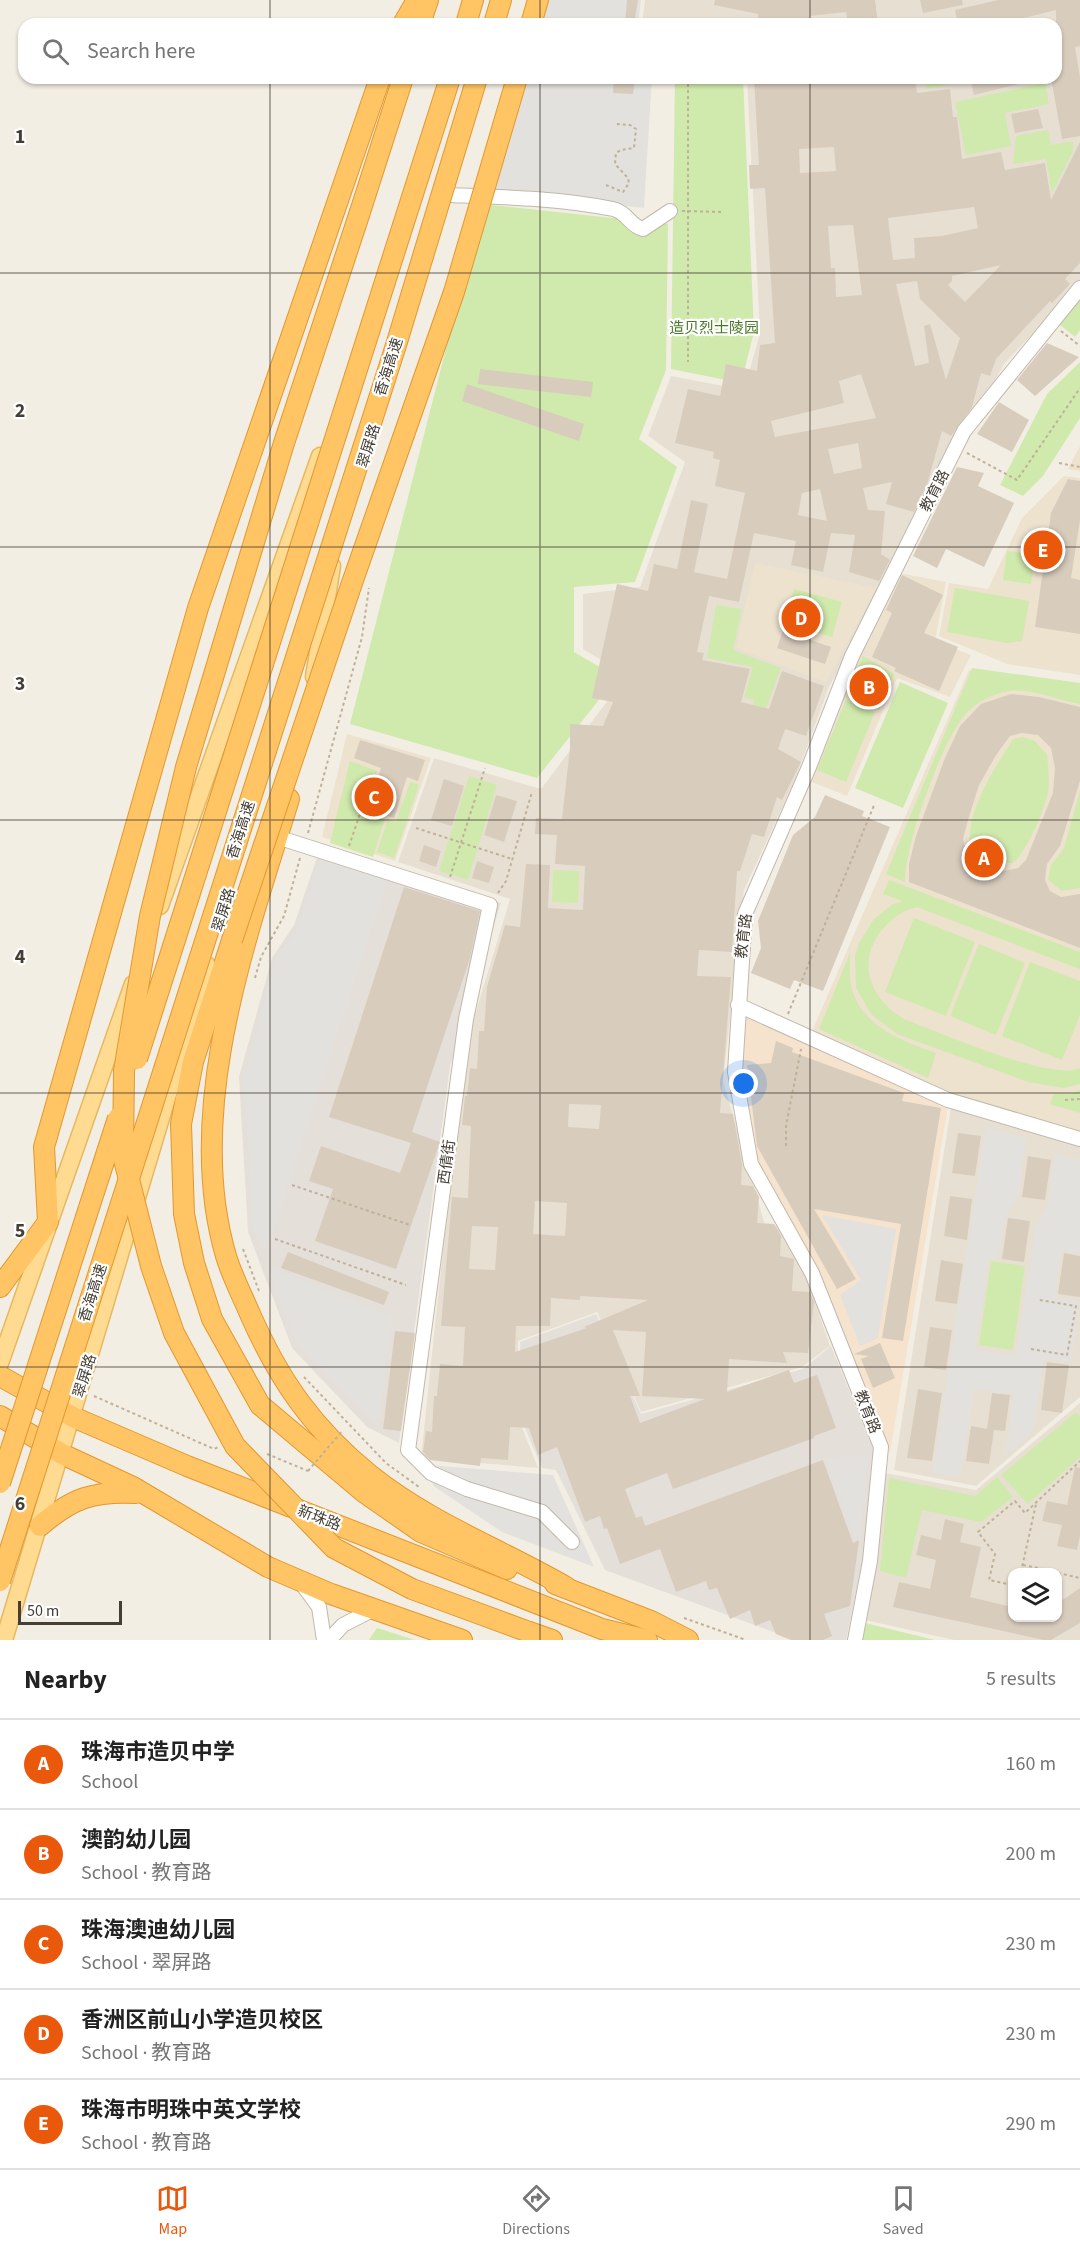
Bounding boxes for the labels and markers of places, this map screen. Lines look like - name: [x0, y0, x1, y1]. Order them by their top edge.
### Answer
- pin: E: [1024, 528, 1062, 572]
- pin: D: [782, 596, 820, 640]
- pin: B: [850, 664, 888, 710]
- pin: C: [354, 774, 394, 820]
- pin: A: [964, 836, 1004, 880]

